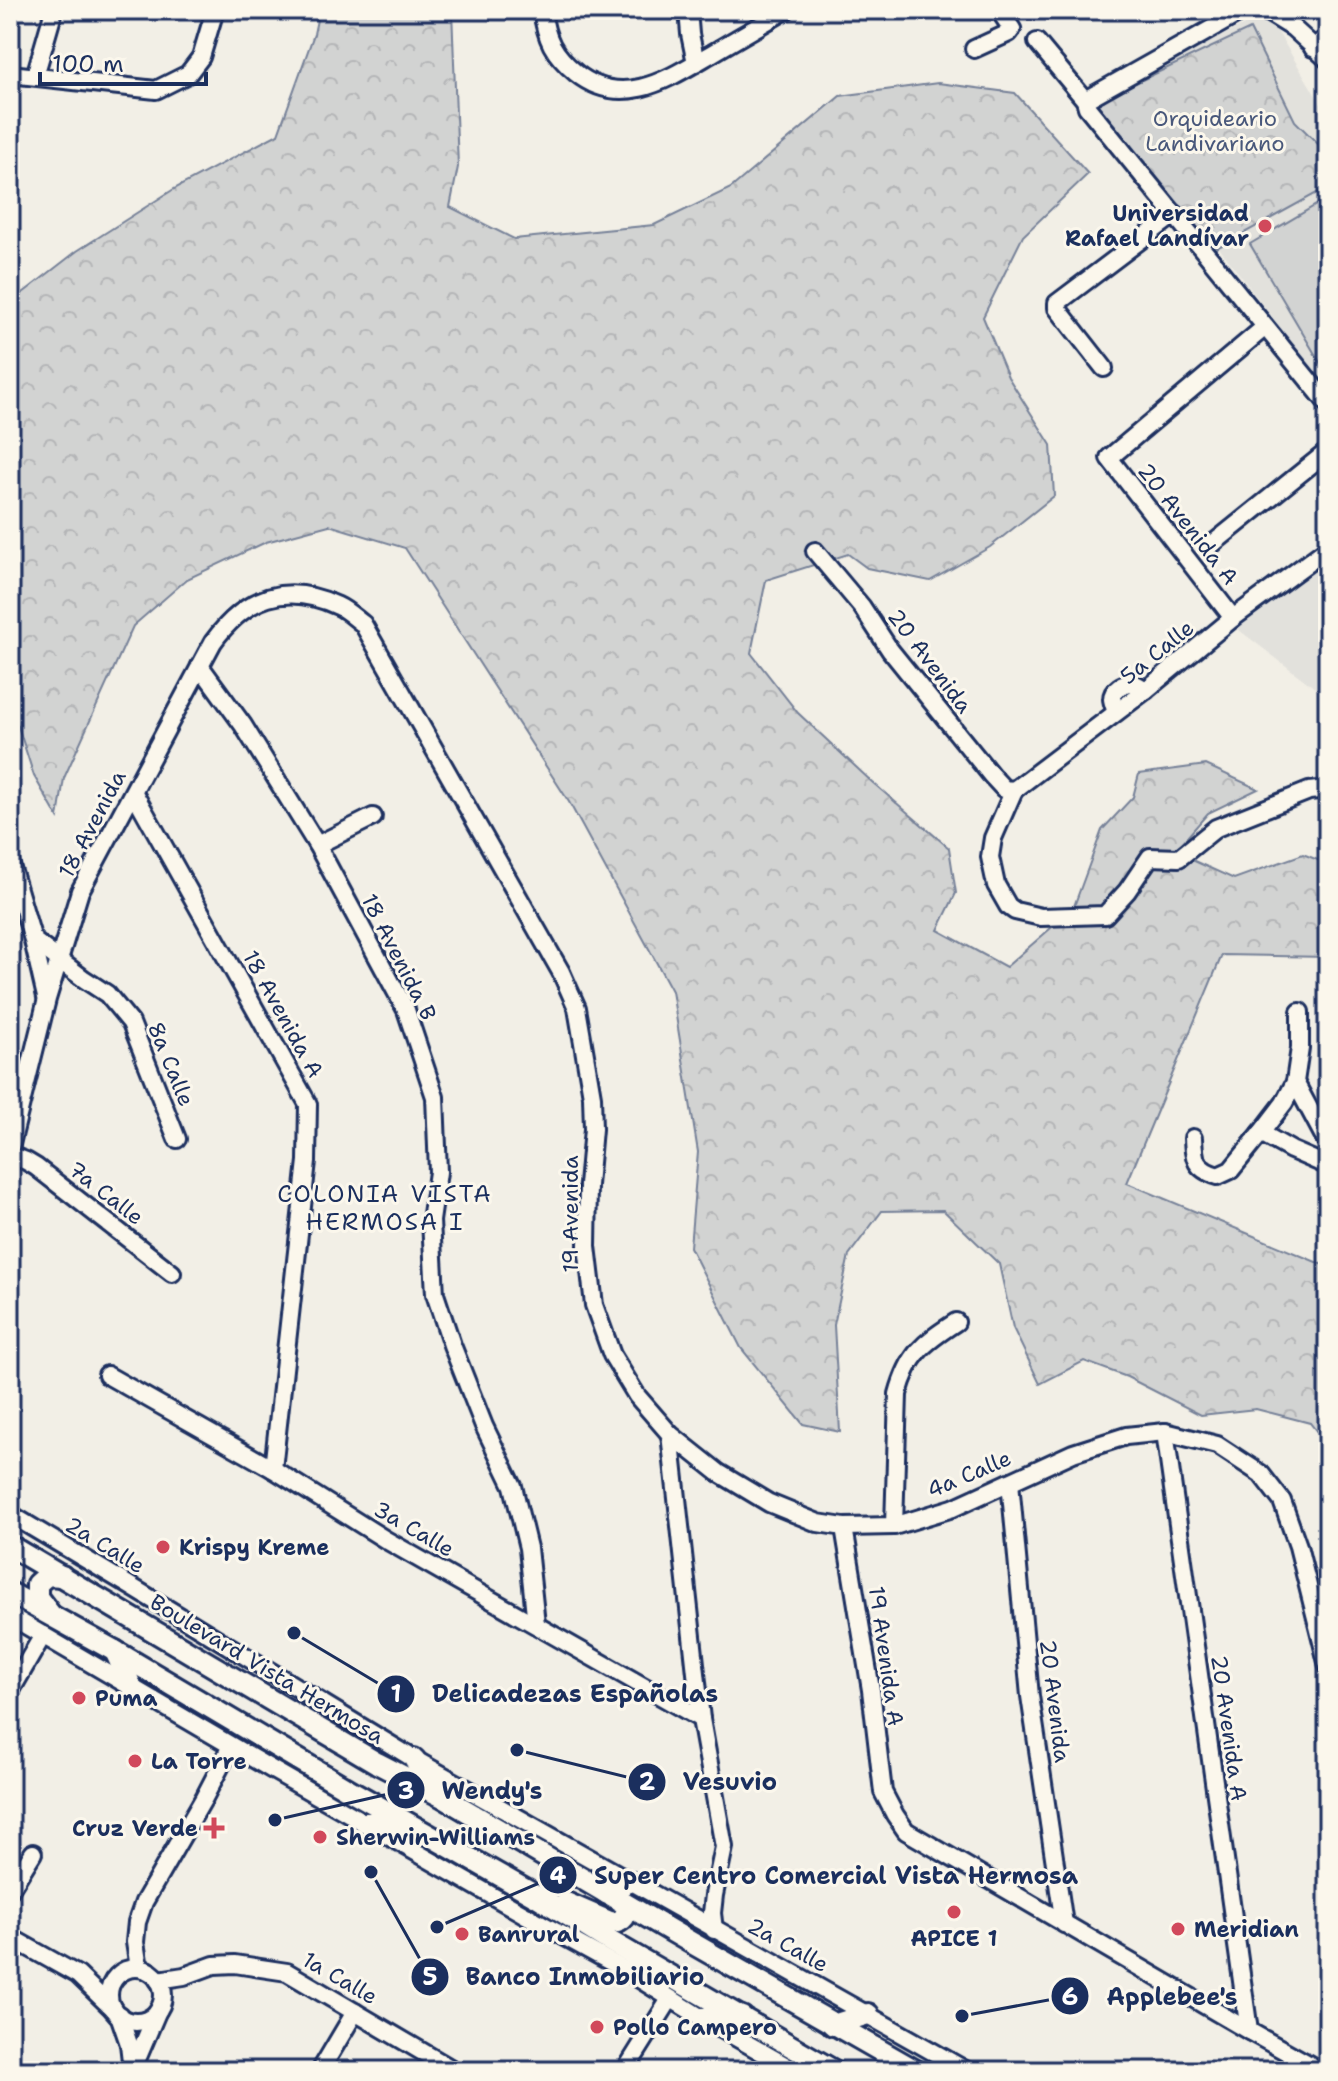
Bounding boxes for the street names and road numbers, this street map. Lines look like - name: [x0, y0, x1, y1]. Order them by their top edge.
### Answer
- street label: 20 Avenida A: [1131, 457, 1245, 591]
- street label: 20 Avenida: [881, 603, 979, 719]
- street label: 5a Calle: [1114, 613, 1200, 691]
- street label: 18 Avenida: [52, 765, 133, 883]
- street label: 18 Avenida B: [355, 889, 443, 1025]
- street label: 18 Avenida A: [236, 945, 330, 1083]
- street label: 8a Calle: [141, 1018, 201, 1110]
- street label: 7a Calle: [62, 1155, 150, 1231]
- street label: 19 Avenida: [556, 1155, 585, 1273]
- street label: 4a Calle: [923, 1443, 1015, 1505]
- street label: 3a Calle: [368, 1494, 460, 1564]
- street label: 2a Calle: [60, 1510, 150, 1580]
- street label: 19 Avenida A: [862, 1584, 910, 1728]
- street label: Boulevard Vista Hermosa: [145, 1587, 390, 1751]
- street label: 20 Avenida: [1033, 1638, 1077, 1764]
- street label: 20 Avenida A: [1204, 1653, 1254, 1803]
- street label: 2a Calle: [742, 1911, 834, 1979]
- street label: 1a Calle: [297, 1945, 383, 2011]

